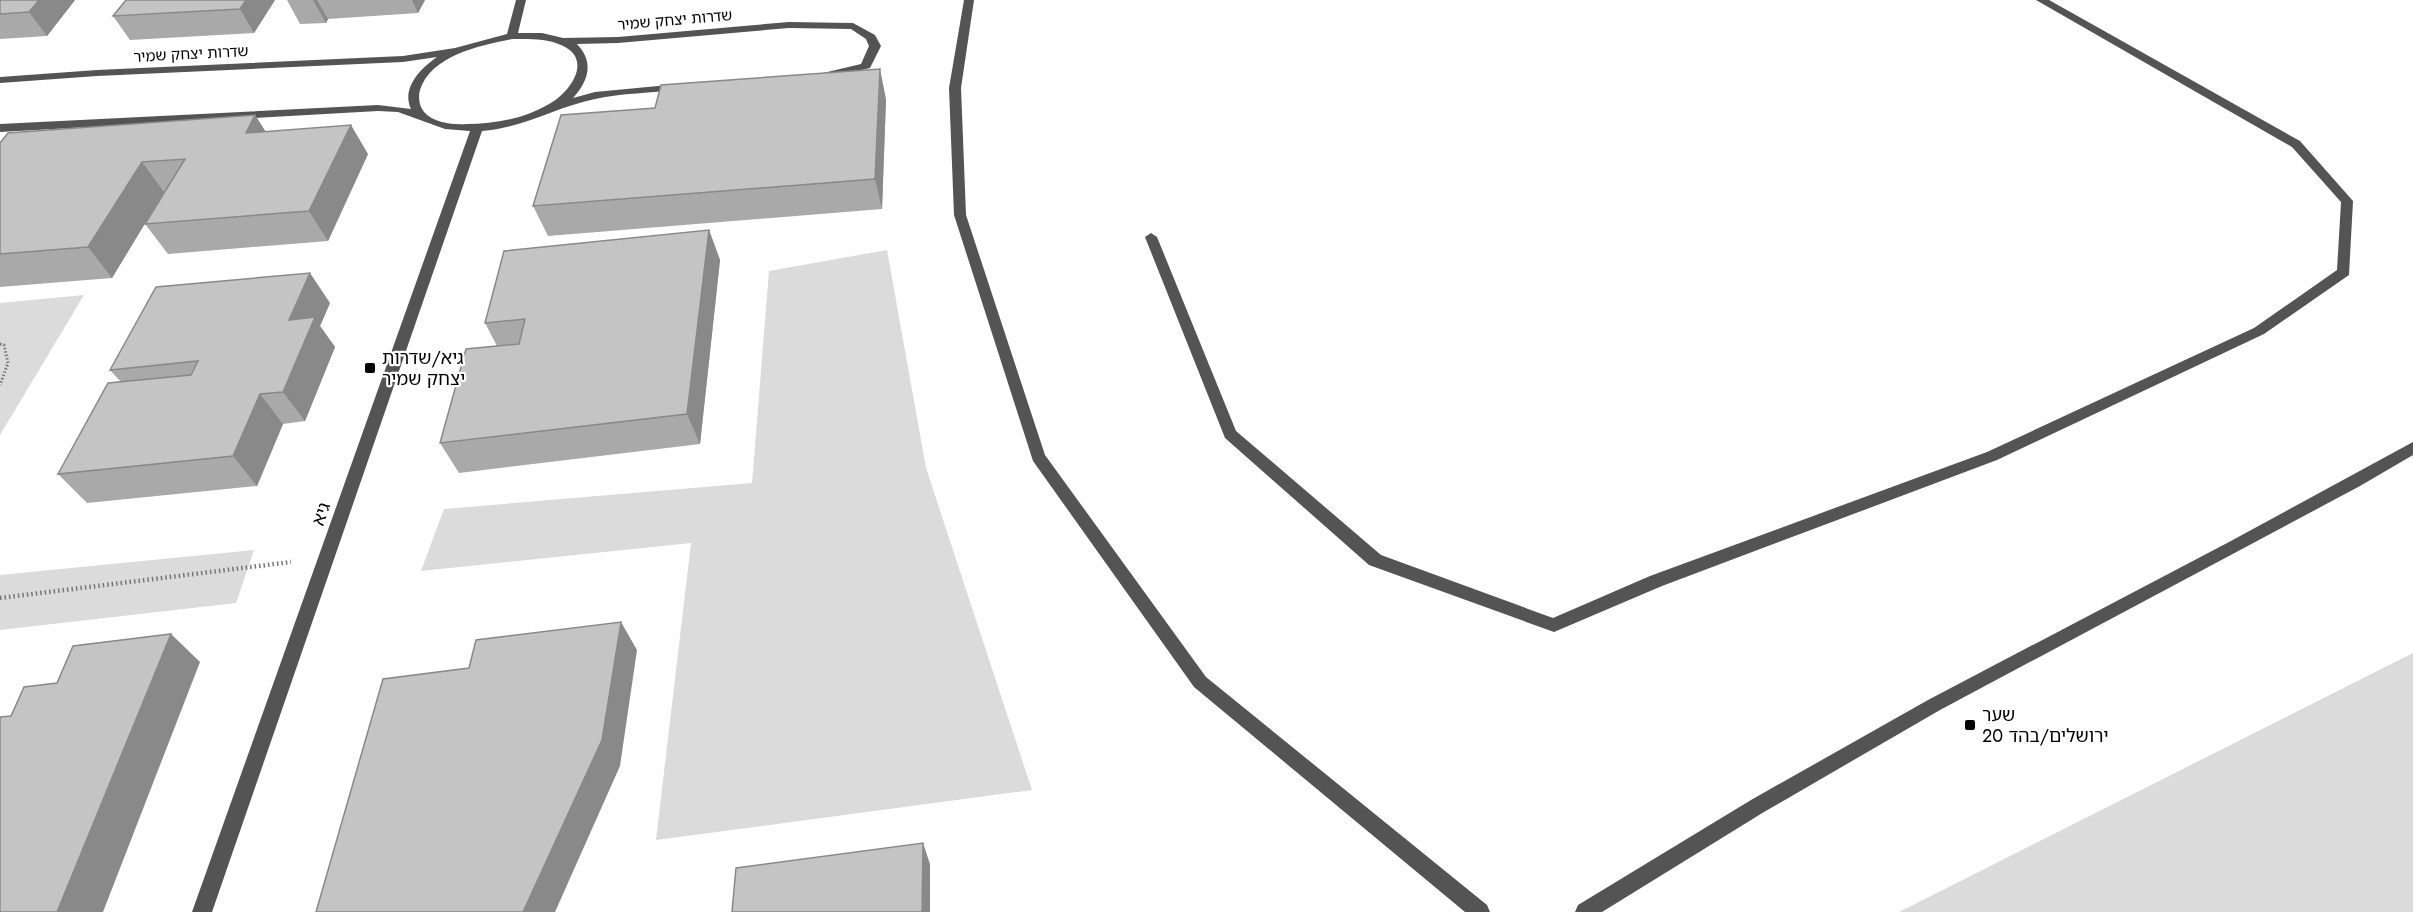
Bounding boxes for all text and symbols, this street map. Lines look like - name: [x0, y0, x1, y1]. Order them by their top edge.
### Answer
- street label: שדרות יצחק שמיר: [617, 4, 733, 36]
- street label: שדרות יצחק שמיר: [133, 40, 249, 68]
- place label: גיא/שדרות יצחק שמיר: [382, 345, 465, 392]
- marker: גיא/שדרות יצחק שמיר: [363, 361, 377, 375]
- street label: גיא: [305, 499, 337, 529]
- place label: שער ירושלים/בהד 20: [1982, 702, 2108, 749]
- marker: שער ירושלים/בהד 20: [1963, 718, 1977, 732]

